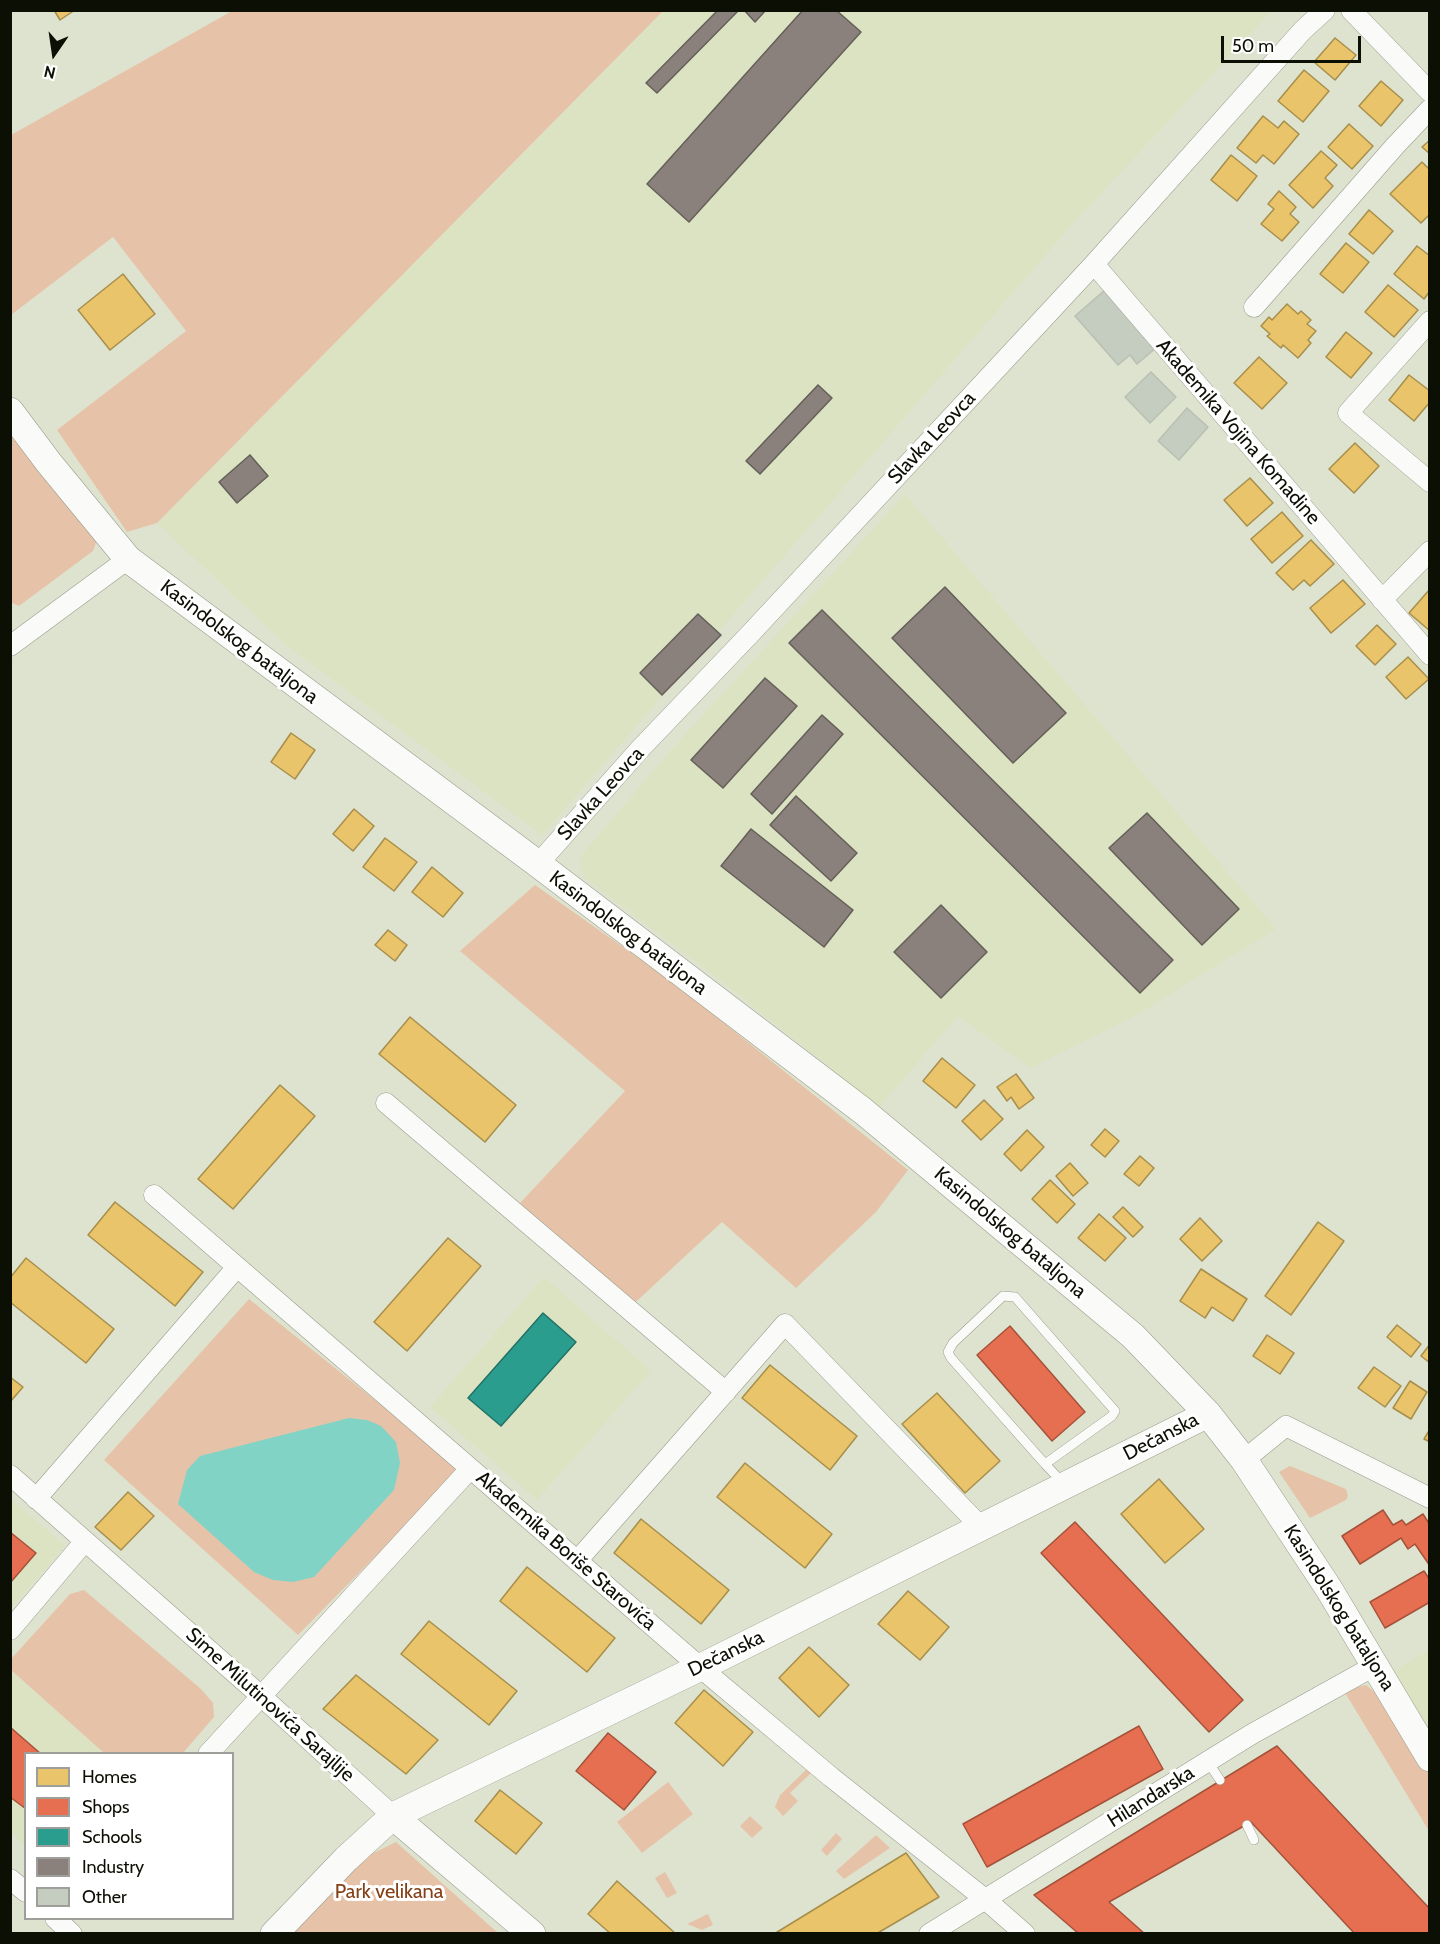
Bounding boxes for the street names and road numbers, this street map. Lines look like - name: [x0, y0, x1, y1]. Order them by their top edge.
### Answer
- street label: Akademika Vojina Komadine: [1151, 334, 1325, 530]
- street label: Slavka Leovca: [883, 387, 981, 489]
- street label: Kasindolskog bataljona: [155, 575, 323, 709]
- street label: Slavka Leovca: [553, 742, 649, 846]
- street label: Kasindolskog bataljona: [544, 866, 712, 1000]
- street label: Kasindolskog bataljona: [929, 1162, 1091, 1304]
- street label: Dečanska: [1119, 1408, 1203, 1466]
- street label: Akademika Boriše Starovića: [471, 1466, 661, 1636]
- street label: Kasindolskog bataljona: [1278, 1521, 1400, 1695]
- street label: Sime Milutinovića Sarajlije: [181, 1623, 359, 1787]
- street label: Dečanska: [684, 1625, 768, 1683]
- street label: Hilandarska: [1103, 1761, 1199, 1833]

